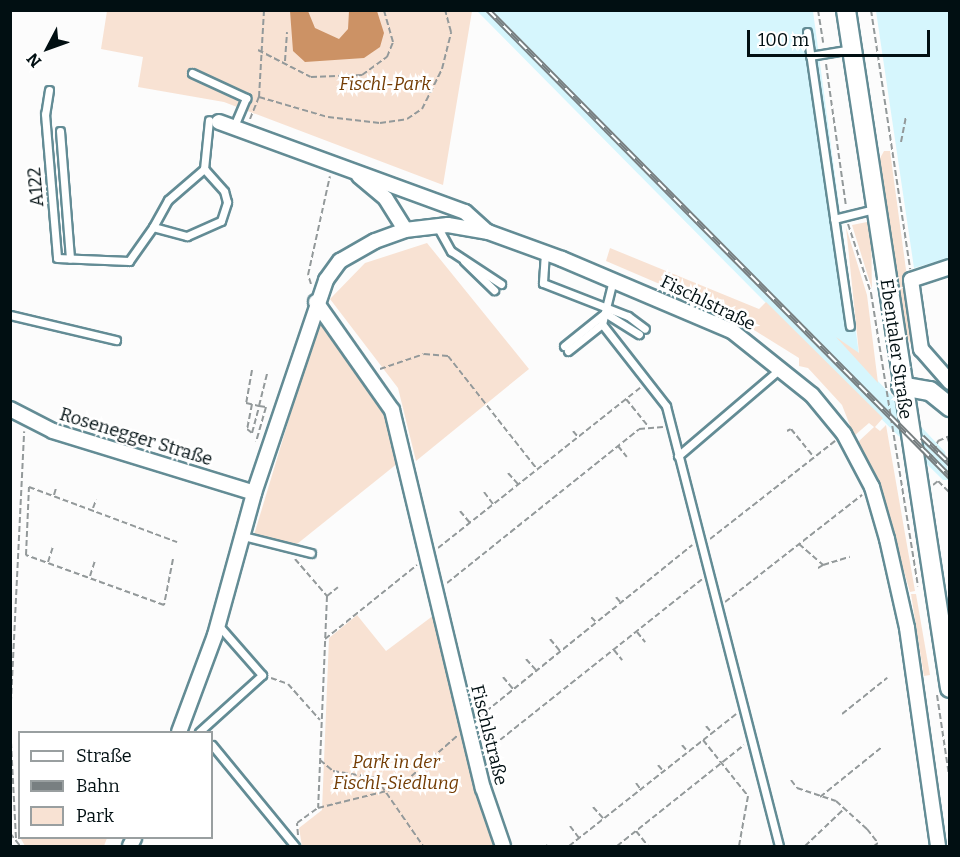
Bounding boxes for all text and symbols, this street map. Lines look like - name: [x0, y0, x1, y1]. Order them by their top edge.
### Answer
- north arrow: [18, 18, 78, 78]
- scale bar: [750, 18, 933, 56]
- text: 100 m: [758, 29, 809, 51]
- text: N: [23, 49, 45, 71]
- park label: Fischl-Park: [339, 73, 431, 95]
- street label: A122: [24, 166, 48, 208]
- street label: Fischlstraße: [657, 271, 759, 335]
- street label: Ebentaler Straße: [875, 278, 917, 420]
- street label: Rosenegger Straße: [57, 403, 215, 471]
- street label: Fischlstraße: [466, 683, 512, 787]
- legend: [18, 731, 213, 839]
- text: Straße: [76, 745, 132, 767]
- park label: Park in der Fischl-Siedlung: [333, 752, 459, 795]
- text: Bahn: [76, 775, 120, 797]
- text: Park: [76, 805, 114, 827]

